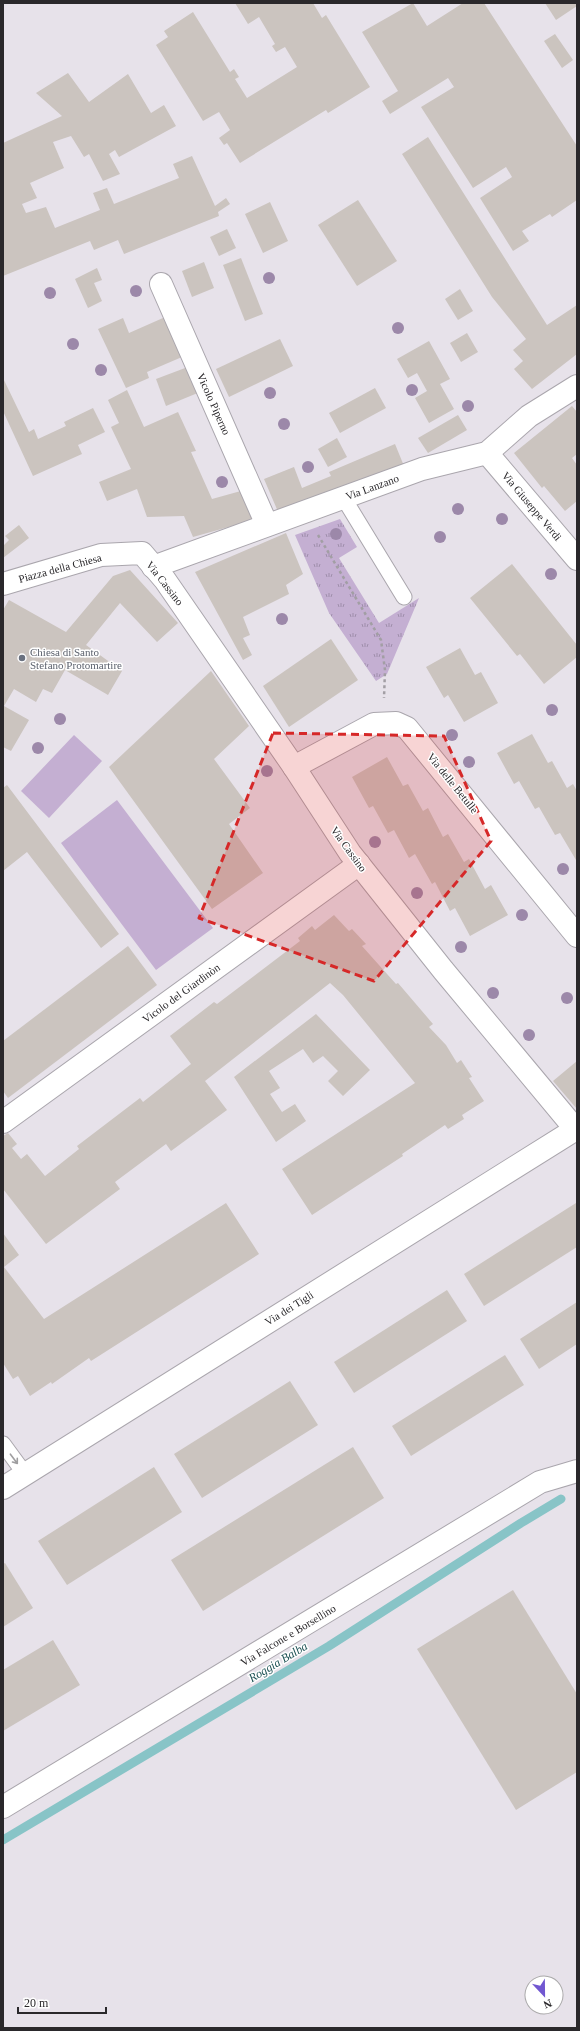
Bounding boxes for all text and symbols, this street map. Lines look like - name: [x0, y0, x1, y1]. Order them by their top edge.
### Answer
- street label: Vicolo Piperno: [195, 371, 233, 437]
- street label: Via Giuseppe Verdi: [500, 469, 564, 543]
- street label: Via Lanzano: [344, 472, 401, 502]
- street label: Piazza della Chiesa: [17, 551, 103, 585]
- street label: Via Cassino: [144, 558, 186, 608]
- place label: Chiesa di Santo Stefano Protomartire: [30, 646, 122, 671]
- marker: Chiesa di Santo Stefano Protomartire: [17, 653, 27, 663]
- street label: Via delle Betulle: [425, 751, 481, 816]
- street label: Via Cassino: [329, 824, 370, 874]
- street label: Vicolo del Giardinòn: [140, 961, 222, 1025]
- street label: Via dei Tigli: [263, 1288, 315, 1328]
- one-way arrow: [10, 1453, 18, 1464]
- street label: Via Falcone e Borsellino: [238, 1602, 338, 1668]
- water label: Roggia Balba: [245, 1639, 310, 1686]
- north arrow: [524, 1975, 564, 2015]
- scale bar: [18, 1989, 106, 2015]
- text: 20 m: [24, 1996, 49, 2010]
- text: N: [542, 1997, 554, 2011]

